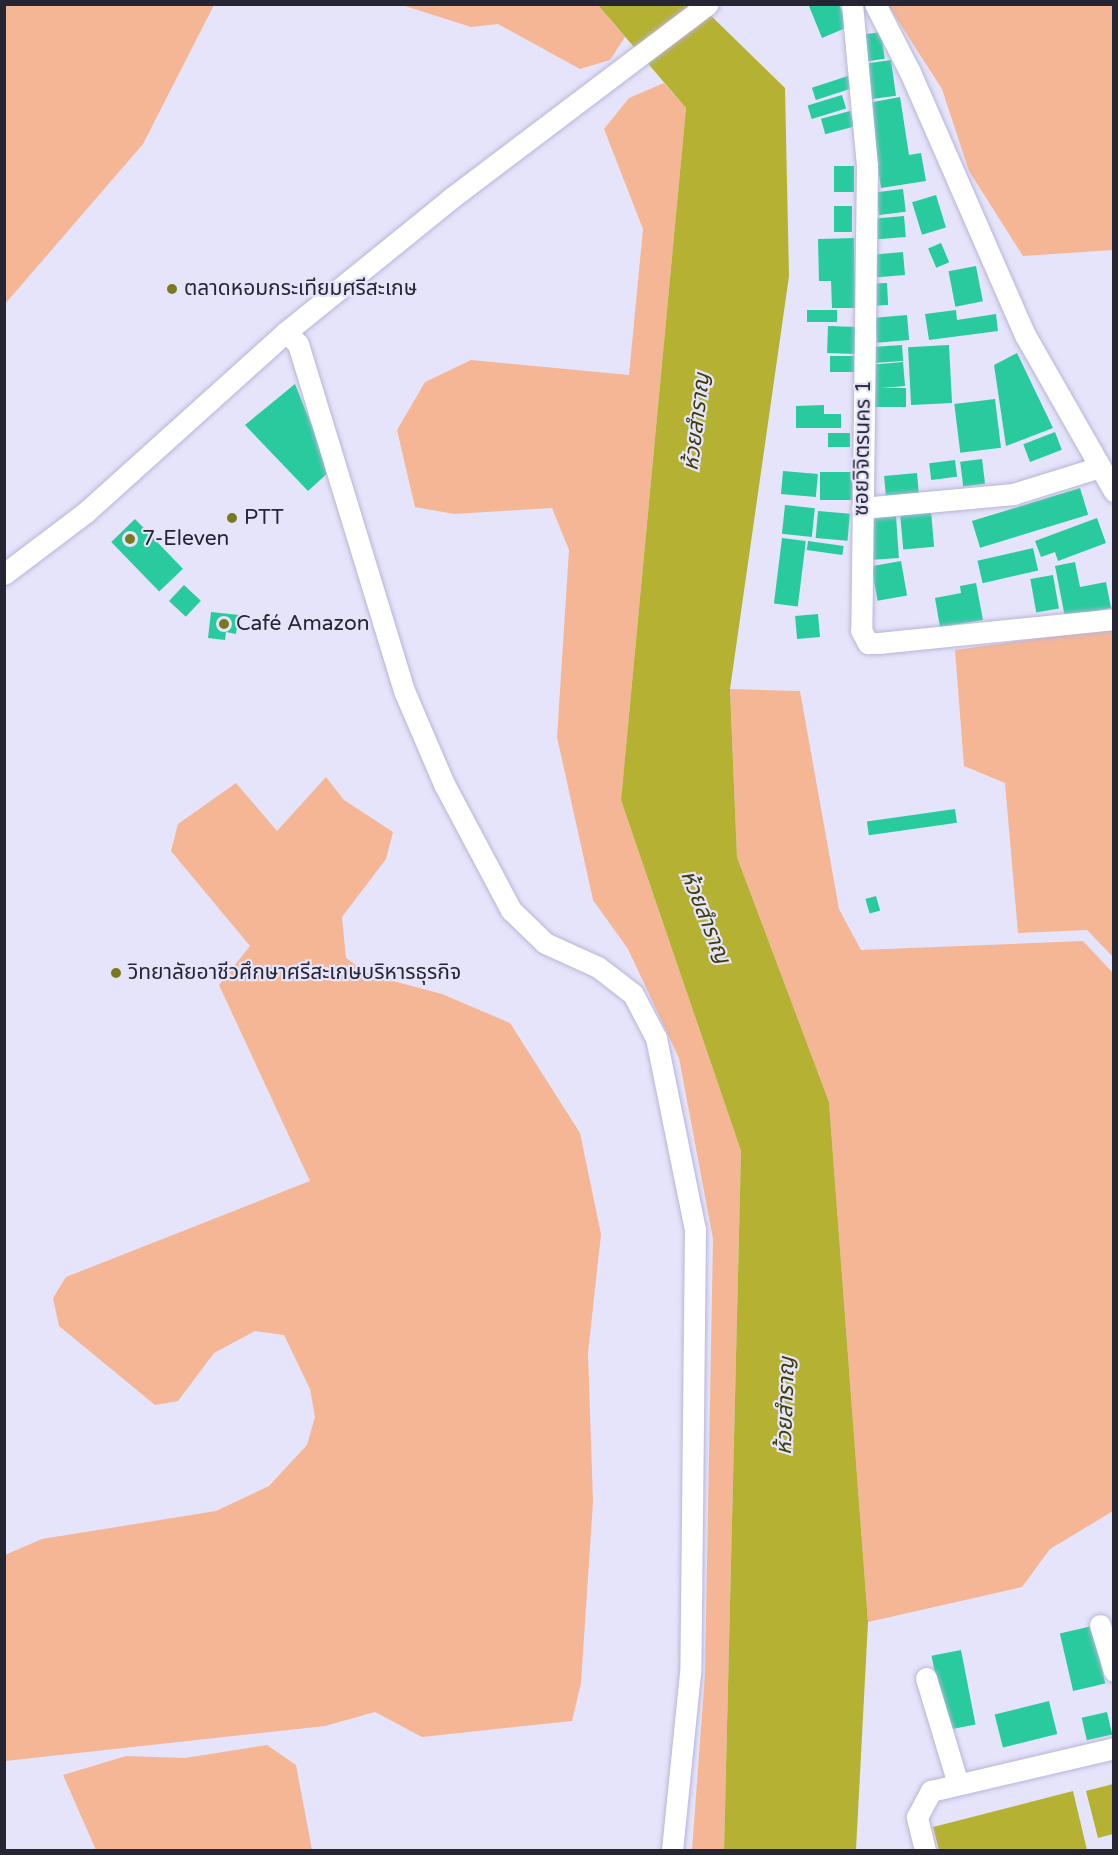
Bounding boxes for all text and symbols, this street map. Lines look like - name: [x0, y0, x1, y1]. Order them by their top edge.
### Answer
- place label: ตลาดหอมกระเทียมศรีสะเกษ: [184, 276, 417, 302]
- marker: ตลาดหอมกระเทียมศรีสะเกษ: [165, 282, 179, 296]
- water label: ห้วยสำราญ: [678, 372, 716, 472]
- street label: ซอยวิจิตรนคร 1: [849, 380, 877, 516]
- place label: PTT: [244, 505, 284, 531]
- marker: PTT: [225, 511, 239, 525]
- place label: 7-Eleven: [142, 526, 229, 552]
- marker: 7-Eleven: [123, 532, 137, 546]
- place label: Café Amazon: [236, 611, 370, 637]
- marker: Café Amazon: [217, 617, 231, 631]
- water label: ห้วยสำราญ: [674, 867, 736, 967]
- place label: วิทยาลัยอาชีวศึกษาศรีสะเกษบริหารธุรกิจ: [128, 960, 461, 986]
- marker: วิทยาลัยอาชีวศึกษาศรีสะเกษบริหารธุรกิจ: [109, 966, 123, 980]
- water label: ห้วยสำราญ: [771, 1357, 801, 1455]

